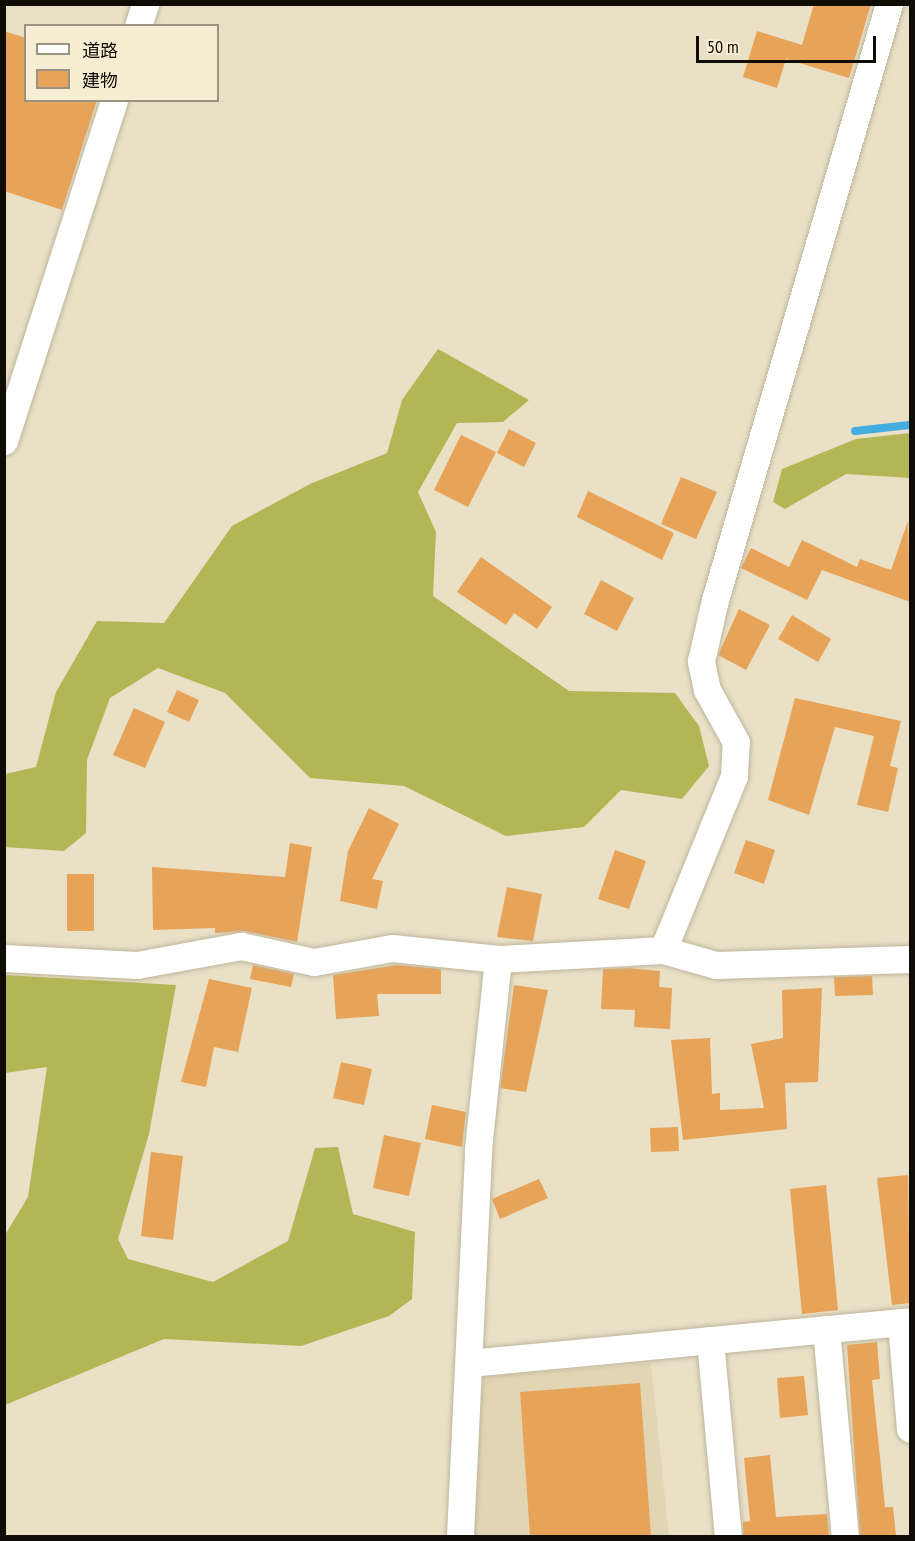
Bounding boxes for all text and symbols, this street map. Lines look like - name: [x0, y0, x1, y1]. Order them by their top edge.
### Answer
- legend: [24, 24, 219, 102]
- scale bar: [699, 24, 879, 62]
- text: 50 m: [707, 35, 739, 58]
- text: 道路: [82, 39, 118, 62]
- text: 建物: [82, 69, 118, 92]

